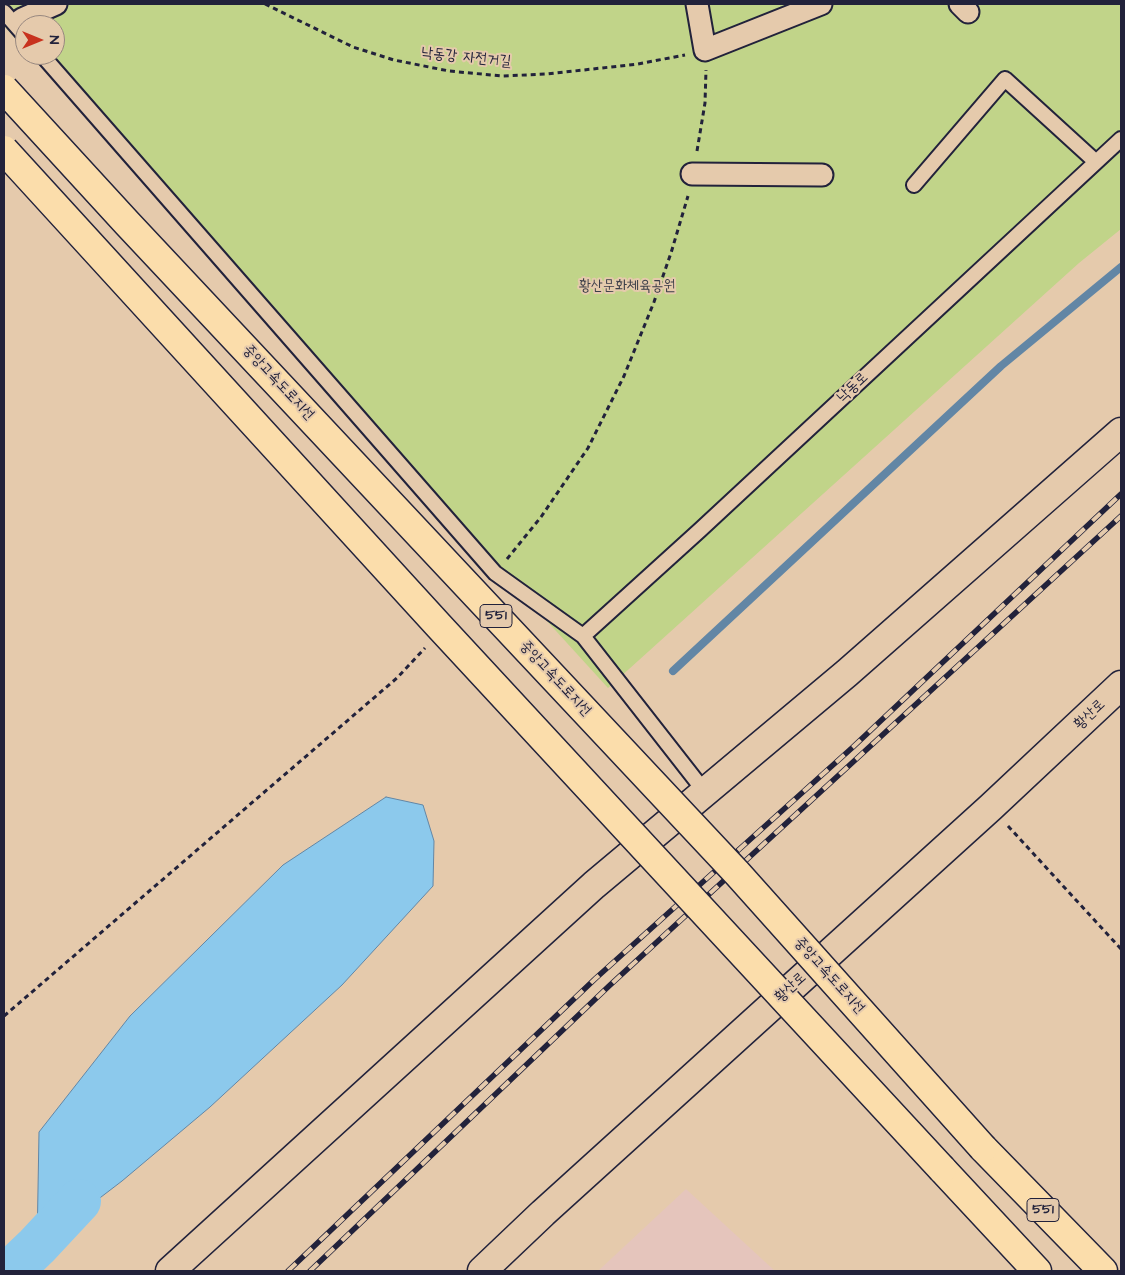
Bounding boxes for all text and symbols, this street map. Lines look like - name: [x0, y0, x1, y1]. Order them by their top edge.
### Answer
- north arrow: [15, 15, 65, 65]
- text: N: [44, 36, 64, 44]
- street label: 낙동강 자전거길: [420, 44, 512, 72]
- park label: 황산문화체육공원: [579, 278, 675, 296]
- street label: 중앙고속도로지선: [238, 342, 318, 424]
- street label: 낙동로: [834, 369, 872, 407]
- road number: 551: [480, 604, 512, 628]
- street label: 중앙고속도로지선: [515, 638, 595, 720]
- street label: 황산로: [1071, 696, 1109, 734]
- street label: 중앙고속도로지선: [790, 934, 868, 1018]
- street label: 황산로: [772, 969, 810, 1007]
- road number: 551: [1027, 1198, 1059, 1222]

